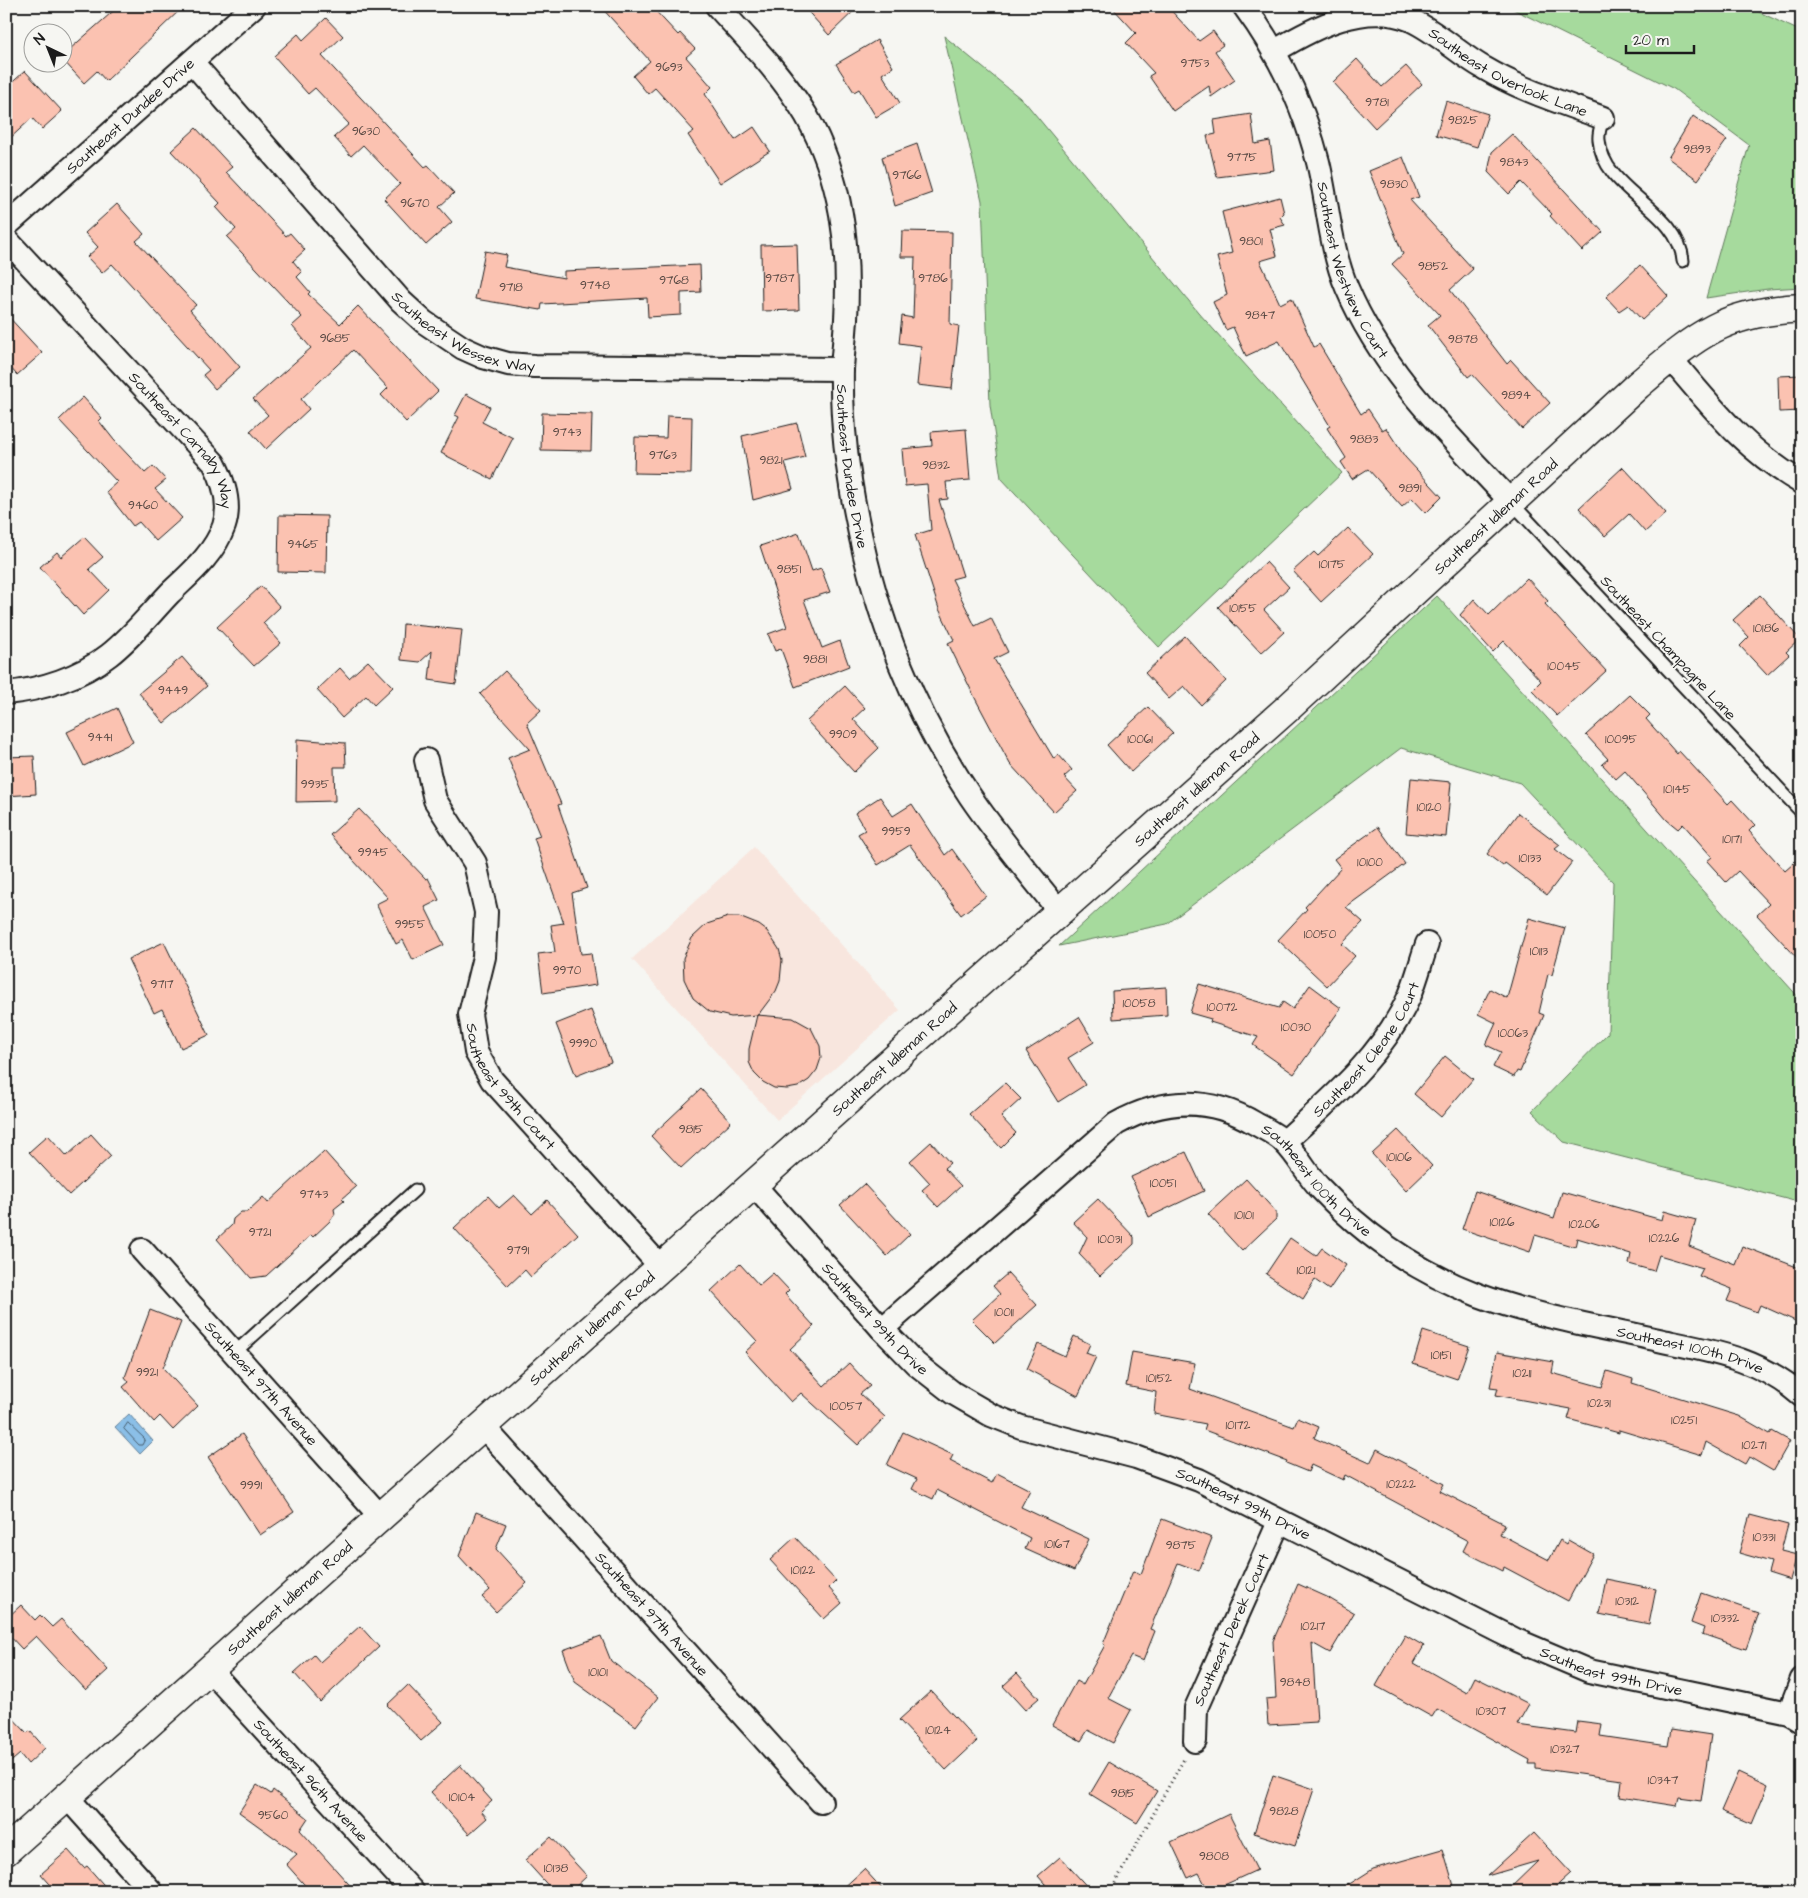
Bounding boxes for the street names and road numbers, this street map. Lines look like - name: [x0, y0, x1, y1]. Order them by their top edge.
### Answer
- street label: Southeast Overlook Lane: [1425, 22, 1590, 122]
- street label: Southeast Dundee Drive: [61, 53, 199, 179]
- street label: Southeast Westview Court: [1312, 180, 1394, 363]
- street label: Southeast Wessex Way: [386, 287, 536, 378]
- street label: Southeast Carnaby Way: [124, 367, 237, 509]
- street label: Southeast Dundee Drive: [831, 384, 873, 550]
- street label: Southeast Idleman Road: [1429, 453, 1563, 579]
- street label: Southeast Champagne Lane: [1595, 571, 1741, 726]
- street label: Southeast Idleman Road: [1129, 727, 1264, 851]
- street label: Southeast Cleone Court: [1308, 979, 1425, 1122]
- street label: Southeast Idleman Road: [827, 997, 962, 1121]
- street label: Southeast 99th Court: [461, 1022, 561, 1154]
- street label: Southeast 100th Drive: [1258, 1119, 1376, 1242]
- street label: Southeast 99th Drive: [817, 1258, 933, 1380]
- street label: Southeast Idleman Road: [524, 1266, 660, 1390]
- street label: Southeast 97th Avenue: [200, 1317, 323, 1450]
- street label: Southeast 100th Drive: [1615, 1321, 1767, 1379]
- street label: Southeast 99th Drive: [1173, 1462, 1314, 1545]
- street label: Southeast Idleman Road: [222, 1536, 357, 1660]
- street label: Southeast 97th Avenue: [590, 1547, 713, 1681]
- street label: Southeast Derek Court: [1188, 1550, 1274, 1709]
- street label: Southeast 99th Drive: [1537, 1641, 1684, 1701]
- street label: Southeast 96th Avenue: [249, 1714, 373, 1847]

